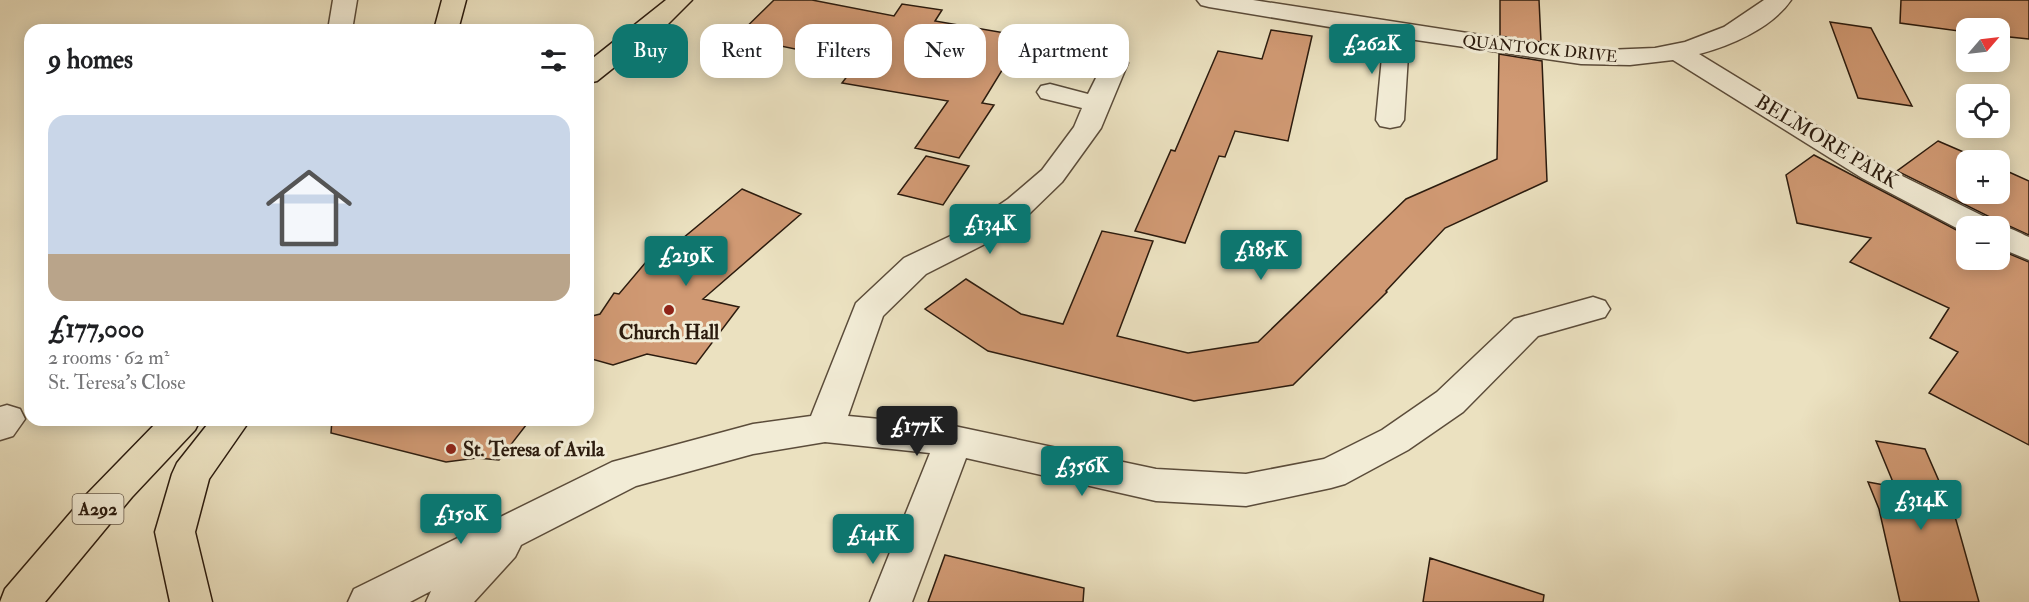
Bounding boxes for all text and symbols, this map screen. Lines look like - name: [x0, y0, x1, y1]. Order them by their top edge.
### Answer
- north arrow: [1956, 18, 2010, 72]
- map controls: [1956, 18, 2010, 270]
- chip: Buy: [612, 24, 688, 78]
- chip: Rent: [700, 24, 783, 78]
- chip: Filters: [795, 24, 892, 78]
- chip: New: [904, 24, 986, 78]
- chip: Apartment: [998, 24, 1129, 78]
- pin: £262K: [1330, 24, 1414, 75]
- text: £262K: [1343, 31, 1401, 56]
- street label: QUANTOCK DRIVE: [1461, 31, 1618, 67]
- text: 9 homes: [48, 44, 133, 76]
- icon: filters: [537, 44, 570, 77]
- button: locate: [1956, 84, 2010, 138]
- street label: BELMORE PARK: [1751, 89, 1904, 194]
- button: +: [1956, 150, 2010, 204]
- icon: home: [255, 154, 363, 262]
- pin: £134K: [948, 204, 1032, 255]
- text: £134K: [964, 211, 1016, 236]
- button: −: [1956, 216, 2010, 270]
- pin: £185K: [1219, 230, 1303, 281]
- pin: £219K: [644, 236, 728, 287]
- text: £185K: [1235, 237, 1287, 262]
- text: £219K: [659, 243, 713, 268]
- marker: Church Hall: [662, 303, 676, 317]
- text: £177,000: [48, 313, 144, 345]
- place label: Church Hall: [619, 320, 720, 345]
- text: 2 rooms · 62 m²: [48, 345, 169, 370]
- text: St. Teresa's Close: [48, 370, 186, 395]
- pin: £177K: [875, 406, 959, 457]
- text: £177K: [891, 413, 943, 438]
- place label: St. Teresa of Avila: [463, 437, 605, 462]
- marker: St. Teresa of Avila: [444, 442, 458, 456]
- pin: £356K: [1040, 446, 1124, 497]
- text: £356K: [1055, 453, 1109, 478]
- pin: £314K: [1879, 480, 1963, 531]
- text: £314K: [1894, 487, 1948, 512]
- road number: A292: [72, 494, 124, 524]
- pin: £150K: [419, 494, 503, 545]
- text: £150K: [434, 501, 488, 526]
- pin: £141K: [831, 514, 915, 565]
- text: £141K: [847, 521, 899, 546]

